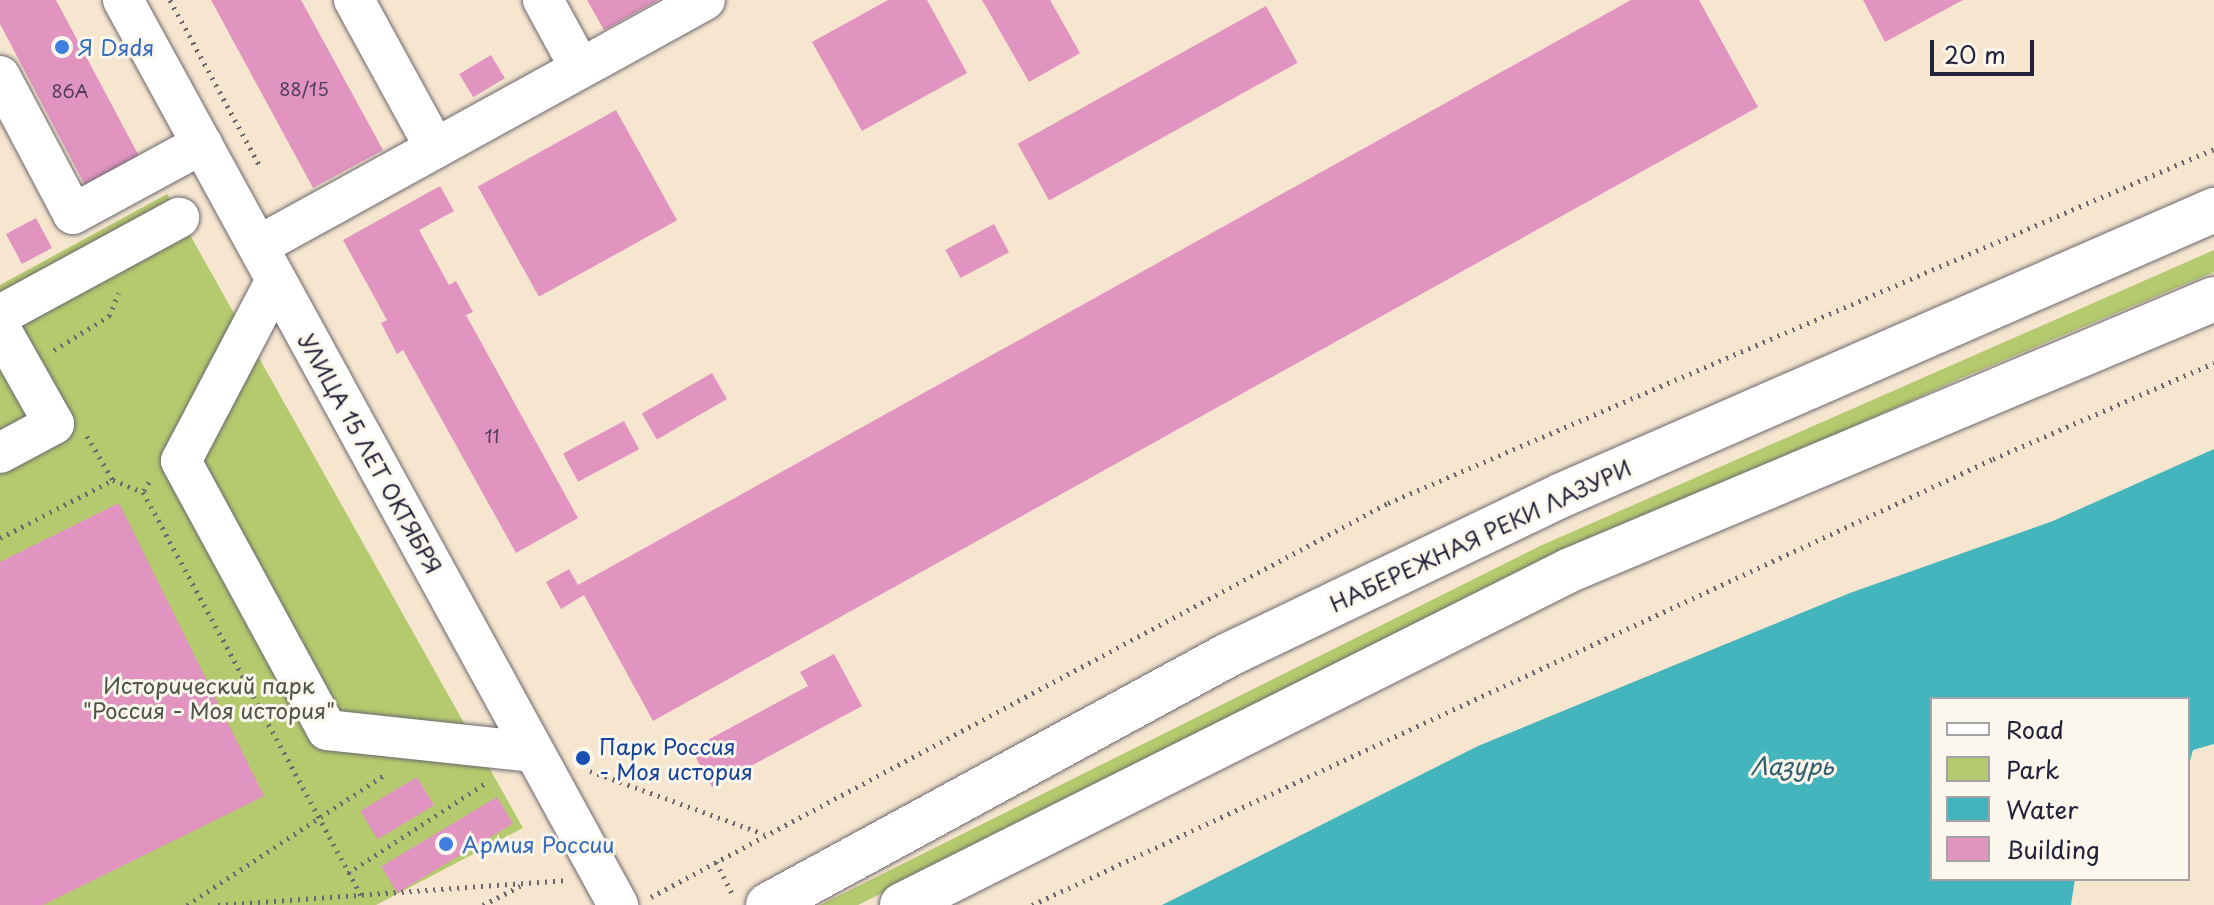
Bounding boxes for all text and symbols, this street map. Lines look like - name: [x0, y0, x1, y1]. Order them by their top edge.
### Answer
- scale bar: [1934, 24, 2038, 74]
- place label: Я Dяdя: [78, 34, 154, 60]
- text: 20 m: [1944, 36, 2006, 72]
- marker: Я Dяdя: [53, 38, 71, 56]
- house number: 88/15: [279, 78, 329, 100]
- house number: 86А: [51, 80, 89, 102]
- street label: УЛИЦА 15 ЛЕТ ОКТЯБРЯ: [294, 328, 448, 578]
- house number: 11: [484, 425, 500, 447]
- street label: НАБЕРЕЖНАЯ РЕКИ ЛАЗУРИ: [1325, 453, 1635, 617]
- park label: Исторический парк "Россия - Моя история": [82, 671, 336, 722]
- legend: [1930, 697, 2190, 881]
- text: Road: [2006, 711, 2064, 747]
- place label: Парк Россия - Моя история: [599, 732, 754, 784]
- marker: Парк Россия - Моя история: [574, 749, 592, 767]
- text: Park: [2006, 751, 2060, 787]
- water label: Лазурь: [1751, 752, 1833, 780]
- text: Water: [2006, 791, 2078, 827]
- place label: Армия России: [462, 831, 615, 857]
- text: Building: [2006, 831, 2100, 867]
- marker: Армия России: [437, 835, 455, 853]

